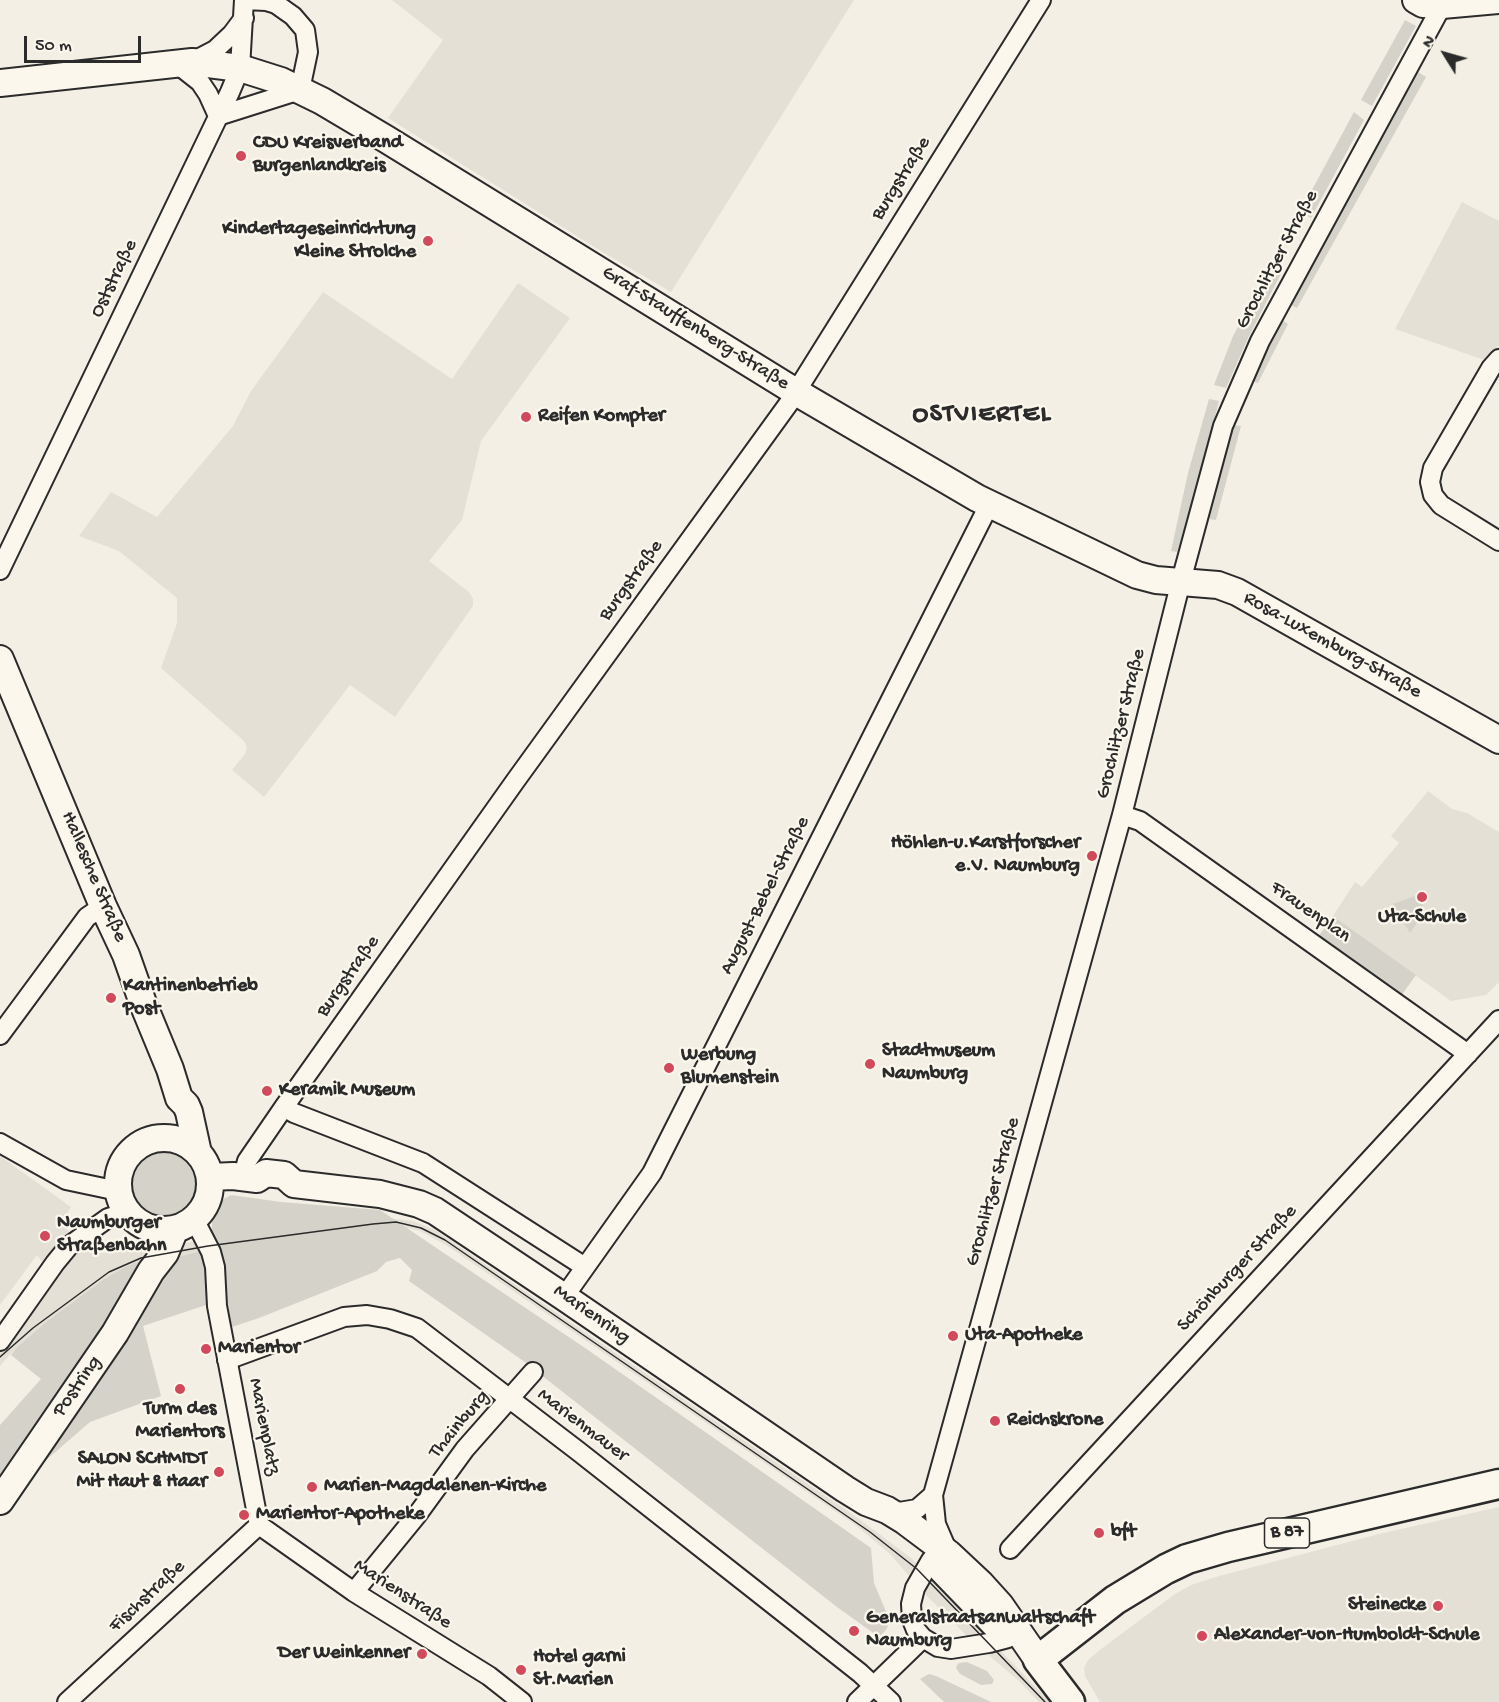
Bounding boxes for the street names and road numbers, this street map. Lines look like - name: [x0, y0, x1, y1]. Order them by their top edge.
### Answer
- street label: Burgstraße: [867, 133, 937, 225]
- street label: Grochlitzer Straße: [1231, 187, 1325, 333]
- street label: Oststraße: [86, 236, 144, 322]
- street label: Graf-Stauffenberg-Straße: [597, 261, 793, 397]
- street label: Burgstraße: [595, 536, 669, 626]
- street label: Rosa-Luxemburg-Straße: [1239, 587, 1425, 705]
- street label: Grochlitzer Straße: [1092, 647, 1152, 801]
- street label: Hallesche Straße: [55, 808, 131, 946]
- street label: August-Bebel-Straße: [716, 813, 816, 979]
- street label: Frauenplan: [1265, 877, 1355, 949]
- street label: Burgstraße: [312, 932, 386, 1022]
- street label: Grochlitzer Straße: [961, 1115, 1027, 1269]
- street label: Schönburger Straße: [1173, 1200, 1303, 1338]
- street label: Marienring: [548, 1280, 634, 1350]
- street label: Postring: [48, 1352, 108, 1422]
- street label: Marienplatz: [242, 1376, 284, 1478]
- street label: Marienmauer: [532, 1384, 632, 1468]
- street label: Thainburg: [425, 1386, 495, 1464]
- road number: B 87: [1264, 1518, 1310, 1548]
- street label: Marienstraße: [348, 1554, 456, 1636]
- street label: Fischstraße: [105, 1556, 191, 1638]

